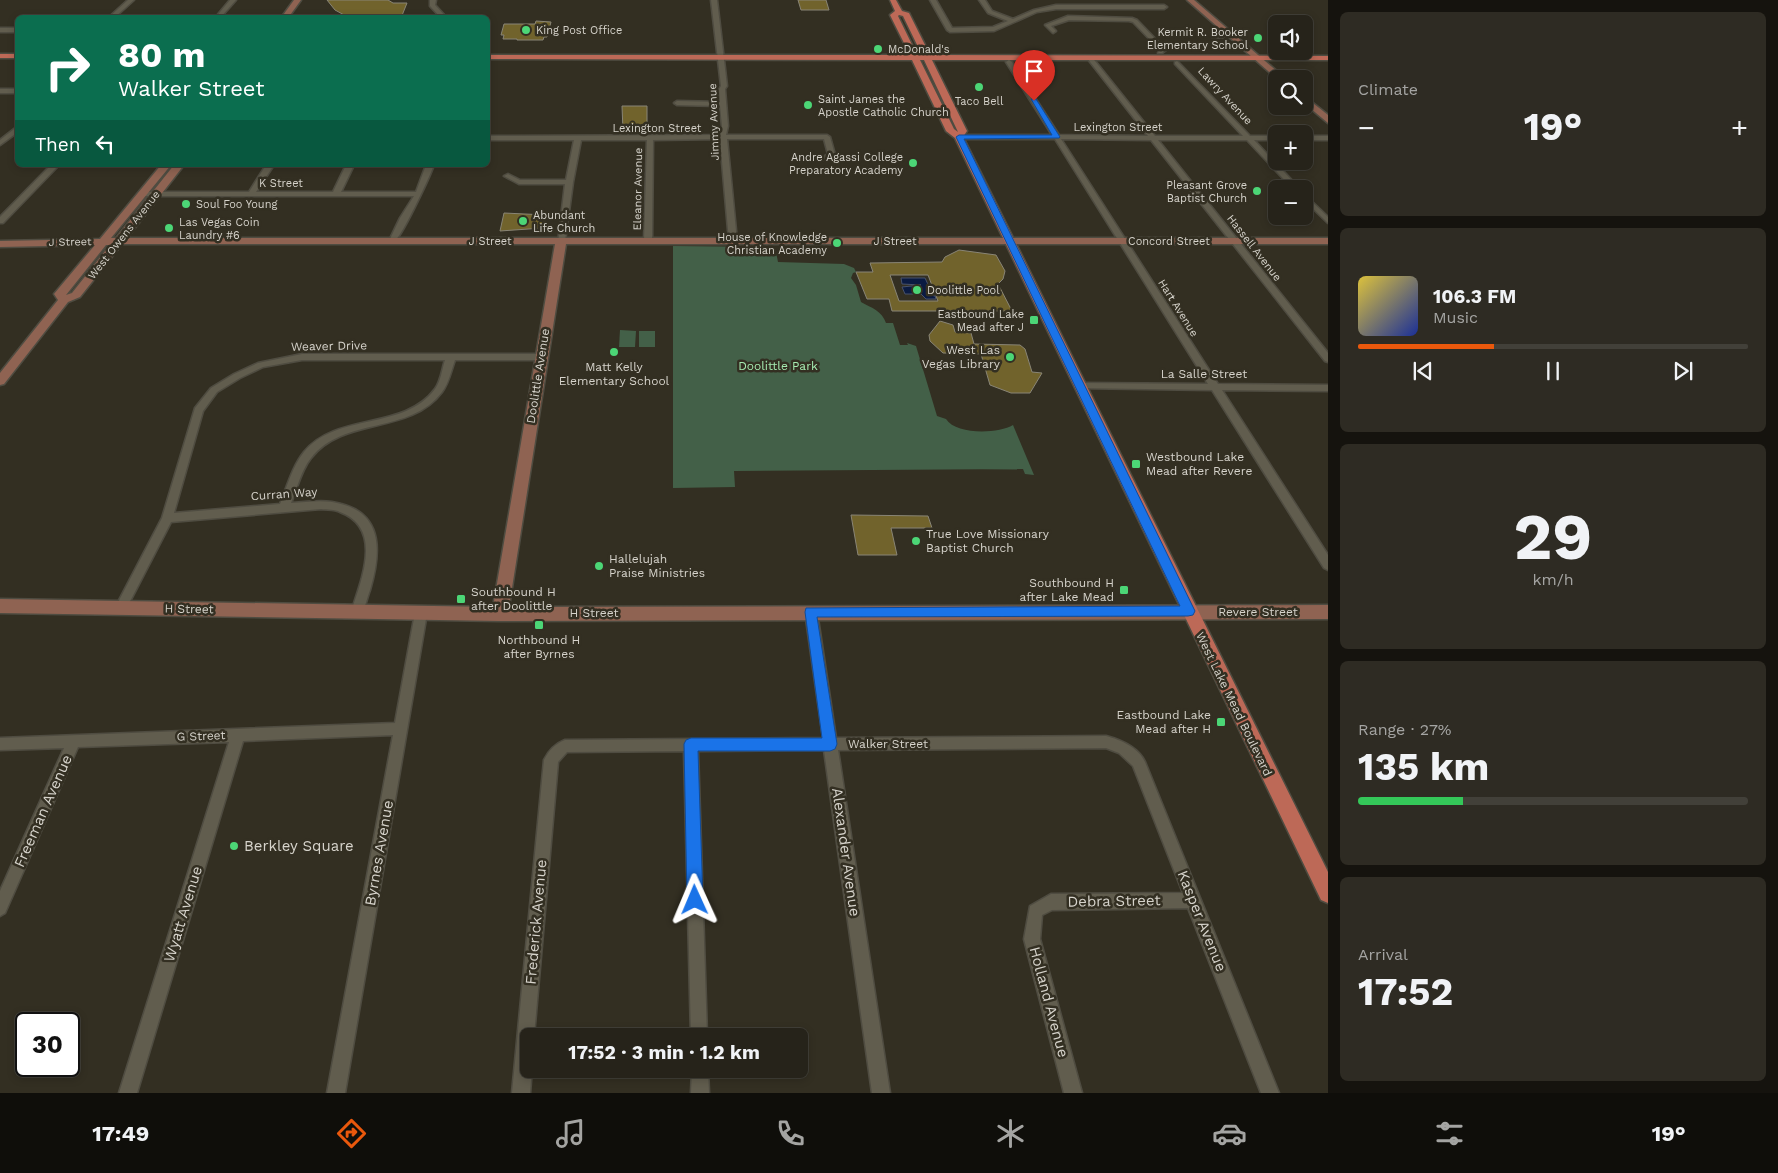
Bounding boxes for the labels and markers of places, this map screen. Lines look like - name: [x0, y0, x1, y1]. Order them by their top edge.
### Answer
- marker: King Post Office: [520, 24, 532, 36]
- place label: King Post Office: [536, 24, 622, 37]
- place label: Kermit R. Booker Elementary School: [1147, 26, 1249, 52]
- marker: Kermit R. Booker Elementary School: [1252, 32, 1264, 44]
- marker: McDonald's: [872, 43, 884, 55]
- place label: McDonald's: [888, 43, 950, 56]
- pin: [1013, 50, 1055, 101]
- marker: Taco Bell: [973, 81, 985, 93]
- place label: Saint James the Apostle Catholic Church: [818, 93, 949, 119]
- place label: Taco Bell: [955, 95, 1004, 108]
- marker: Saint James the Apostle Catholic Church: [802, 99, 814, 111]
- place label: Andre Agassi College Preparatory Academy: [789, 151, 903, 177]
- marker: Andre Agassi College Preparatory Academy: [907, 157, 919, 169]
- place label: Pleasant Grove Baptist Church: [1166, 179, 1247, 205]
- marker: Pleasant Grove Baptist Church: [1251, 185, 1263, 197]
- marker: Soul Foo Young: [180, 198, 192, 210]
- place label: Soul Foo Young: [196, 198, 277, 211]
- place label: Abundant Life Church: [533, 209, 595, 235]
- marker: Abundant Life Church: [517, 215, 529, 227]
- place label: Las Vegas Coin Laundry #6: [179, 216, 259, 242]
- marker: Las Vegas Coin Laundry #6: [163, 222, 175, 234]
- place label: House of Knowledge Christian Academy: [717, 231, 827, 257]
- marker: House of Knowledge Christian Academy: [831, 237, 843, 249]
- marker: Doolittle Pool: [911, 284, 923, 296]
- place label: Doolittle Pool: [927, 284, 1000, 297]
- place label: Eastbound Lake Mead after J: [937, 308, 1024, 334]
- marker: Eastbound Lake Mead after J: [1028, 314, 1040, 326]
- place label: West Las Vegas Library: [922, 343, 1001, 371]
- marker: Matt Kelly Elementary School: [608, 346, 620, 358]
- marker: West Las Vegas Library: [1004, 351, 1016, 363]
- place label: Matt Kelly Elementary School: [559, 360, 670, 388]
- place label: Westbound Lake Mead after Revere: [1146, 450, 1252, 478]
- marker: Westbound Lake Mead after Revere: [1130, 458, 1142, 470]
- place label: True Love Missionary Baptist Church: [926, 527, 1050, 555]
- marker: True Love Missionary Baptist Church: [910, 535, 922, 547]
- place label: Hallelujah Praise Ministries: [609, 552, 705, 580]
- marker: Hallelujah Praise Ministries: [593, 560, 605, 572]
- place label: Southbound H after Lake Mead: [1020, 576, 1114, 604]
- marker: Southbound H after Lake Mead: [1118, 584, 1130, 596]
- place label: Southbound H after Doolittle: [471, 585, 556, 613]
- marker: Southbound H after Doolittle: [455, 593, 467, 605]
- marker: Northbound H after Byrnes: [533, 619, 545, 631]
- place label: Northbound H after Byrnes: [498, 633, 580, 661]
- place label: Eastbound Lake Mead after H: [1117, 708, 1211, 736]
- marker: Eastbound Lake Mead after H: [1215, 716, 1227, 728]
- place label: Berkley Square: [244, 837, 354, 855]
- marker: Berkley Square: [228, 840, 240, 852]

